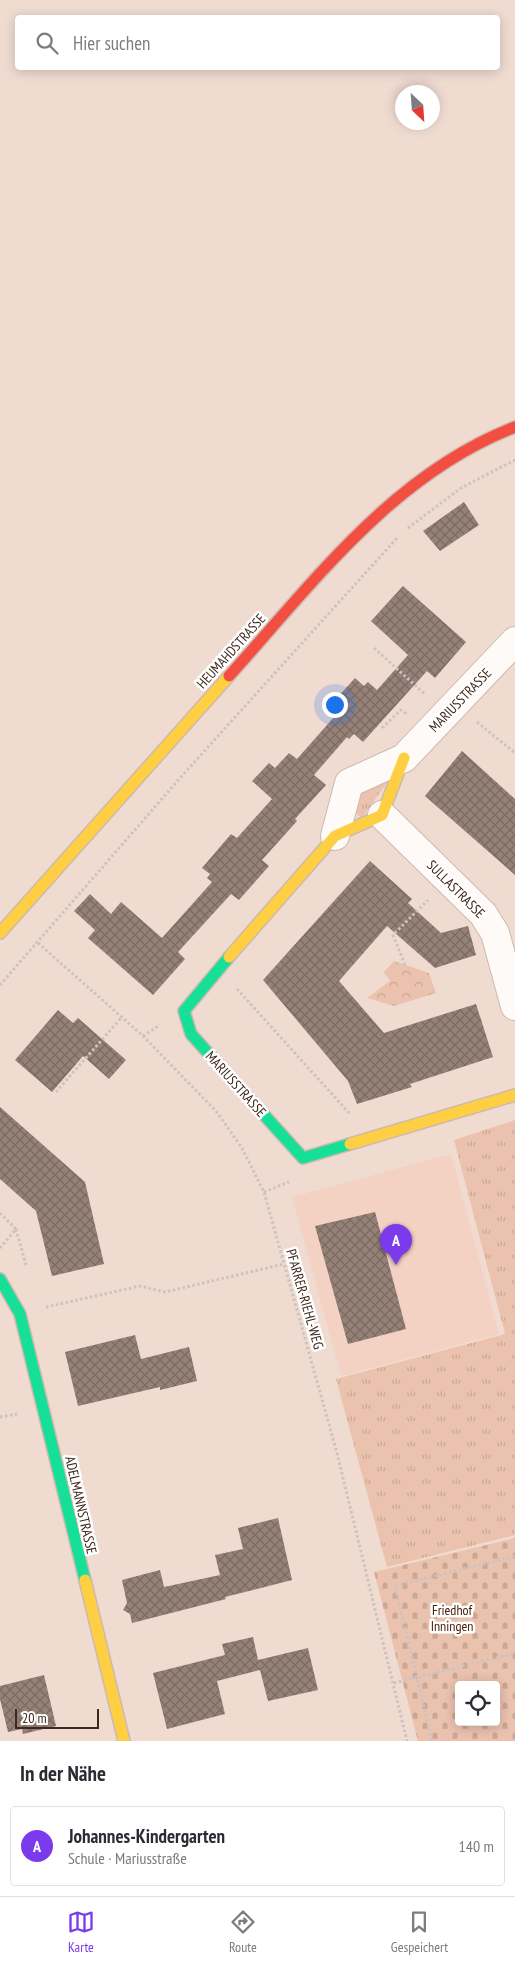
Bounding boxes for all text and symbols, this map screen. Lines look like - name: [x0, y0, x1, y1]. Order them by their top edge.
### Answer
- search box: [15, 15, 500, 70]
- icon: search: [33, 29, 61, 57]
- text: Hier suchen: [73, 31, 150, 55]
- north arrow: [395, 85, 440, 130]
- street label: HEUMAHDSTRASSE: [193, 610, 269, 692]
- street label: MARIUSSTRASSE: [425, 664, 495, 736]
- your location: [322, 692, 348, 718]
- street label: SULLASTRASSE: [423, 856, 489, 922]
- street label: MARIUSSTRASSE: [202, 1047, 270, 1121]
- pin: A: [380, 1224, 412, 1265]
- street label: PFARRER-RIEHL-WEG: [282, 1247, 328, 1351]
- street label: ADELMANNSTRASSE: [61, 1454, 101, 1556]
- park label: Friedhof Inningen: [431, 1601, 473, 1635]
- map controls: [455, 1681, 500, 1726]
- button: locate: [455, 1681, 500, 1726]
- scale bar: [15, 1706, 99, 1729]
- text: 20 m: [22, 1709, 47, 1727]
- text: In der Nähe: [20, 1760, 106, 1787]
- text: Johannes-Kindergarten: [68, 1824, 225, 1848]
- text: A: [33, 1836, 41, 1856]
- text: 140 m: [459, 1836, 494, 1856]
- text: Schule · Mariusstraße: [68, 1848, 187, 1868]
- tab: Karte: [67, 1908, 95, 1956]
- tab: Route: [229, 1908, 257, 1956]
- tab: Gespeichert: [391, 1908, 448, 1956]

